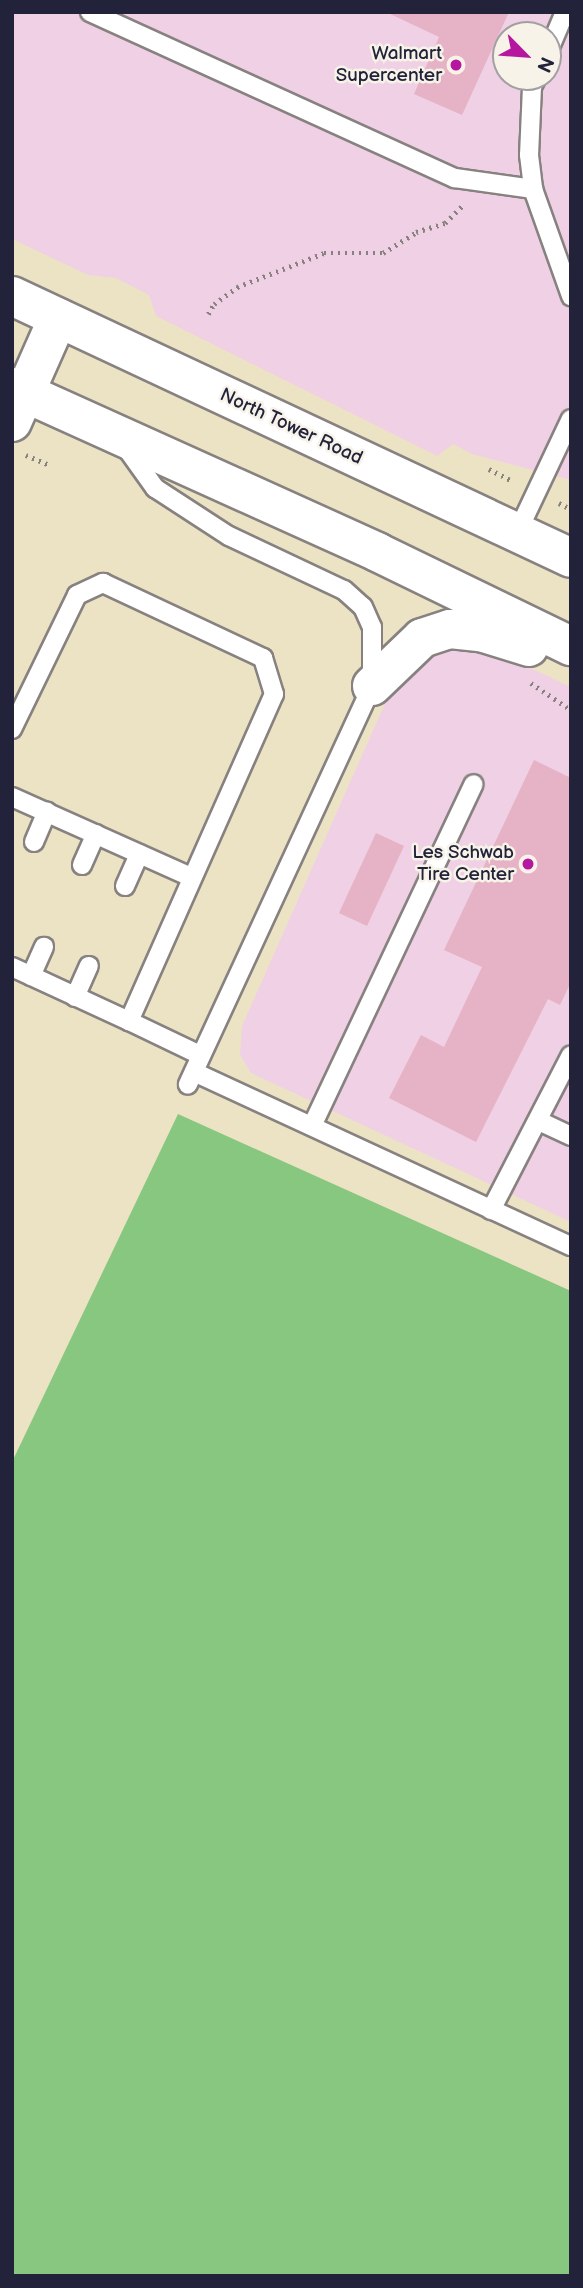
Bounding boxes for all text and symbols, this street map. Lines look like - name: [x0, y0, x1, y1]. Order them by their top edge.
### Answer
- north arrow: [492, 21, 562, 91]
- place label: Walmart Supercenter: [336, 43, 442, 87]
- text: N: [531, 53, 558, 76]
- marker: Walmart Supercenter: [448, 57, 464, 73]
- street label: North Tower Road: [216, 384, 366, 470]
- place label: Les Schwab Tire Center: [412, 842, 514, 886]
- marker: Les Schwab Tire Center: [520, 856, 536, 872]

